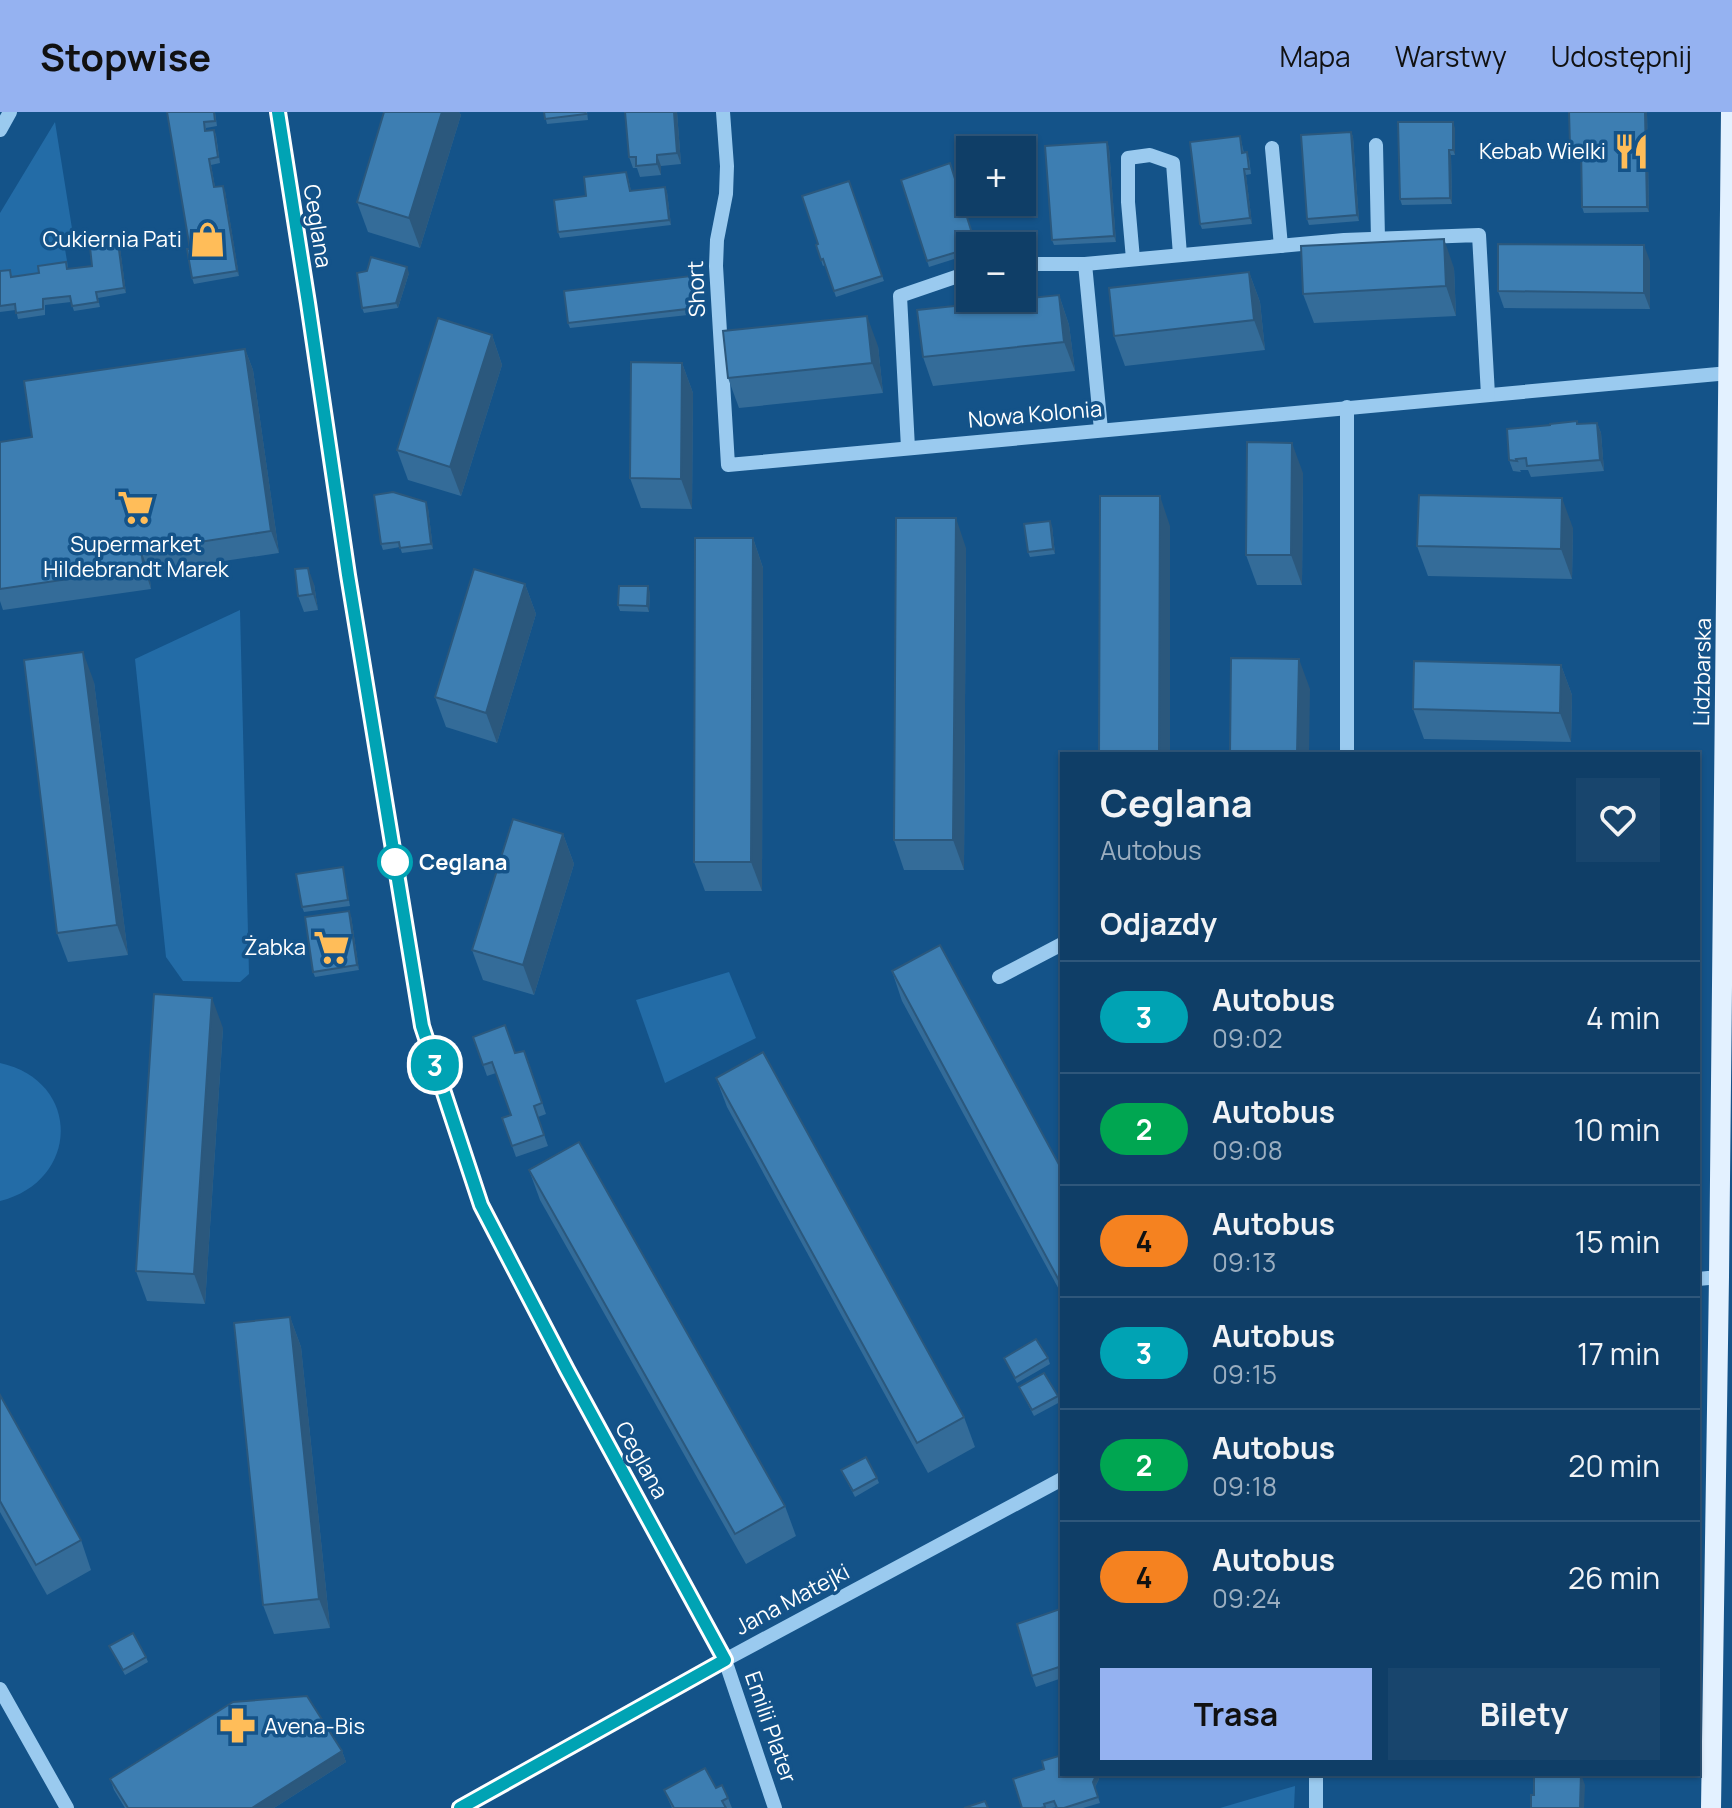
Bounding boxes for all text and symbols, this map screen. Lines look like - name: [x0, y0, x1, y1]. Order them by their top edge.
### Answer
- text: Stopwise: [40, 30, 211, 82]
- text: Mapa: [1279, 37, 1351, 75]
- text: Warstwy: [1395, 37, 1507, 75]
- text: Udostępnij: [1551, 37, 1692, 75]
- restaurant icon: Kebab Wielki: [1613, 132, 1651, 170]
- map controls: [956, 136, 1036, 312]
- button: +: [956, 136, 1036, 216]
- place label: Kebab Wielki: [1479, 136, 1606, 166]
- street label: Ceglana: [297, 182, 339, 270]
- shop icon: Cukiernia Pati: [189, 220, 227, 258]
- place label: Cukiernia Pati: [43, 224, 182, 254]
- button: −: [956, 232, 1036, 312]
- street label: Short: [680, 260, 712, 318]
- street label: Nowa Kolonia: [967, 393, 1103, 435]
- supermarket icon: Supermarket Hildebrandt Marek: [117, 489, 155, 527]
- place label: Supermarket Hildebrandt Marek: [43, 529, 230, 584]
- street label: Lidzbarska: [1686, 618, 1718, 726]
- text: Ceglana: [1100, 776, 1253, 828]
- button: heart: [1576, 778, 1660, 862]
- text: Autobus: [1100, 832, 1202, 868]
- marker: Ceglana: [378, 845, 412, 879]
- place label: Ceglana: [419, 847, 507, 877]
- text: Odjazdy: [1100, 903, 1217, 944]
- supermarket icon: Żabka: [313, 928, 351, 966]
- place label: Żabka: [244, 932, 306, 962]
- text: Autobus: [1212, 979, 1335, 1020]
- text: 4 min: [1586, 997, 1660, 1038]
- text: 3: [1136, 998, 1152, 1036]
- text: 09:02: [1212, 1020, 1282, 1056]
- line badge: 3: [409, 1039, 461, 1091]
- text: 3: [427, 1046, 443, 1084]
- text: Autobus: [1212, 1091, 1335, 1132]
- text: 10 min: [1574, 1109, 1660, 1150]
- text: 2: [1136, 1110, 1152, 1148]
- text: 09:08: [1212, 1132, 1283, 1168]
- text: Autobus: [1212, 1203, 1335, 1244]
- text: 15 min: [1575, 1221, 1660, 1262]
- text: 4: [1135, 1222, 1153, 1260]
- text: 09:13: [1212, 1244, 1276, 1280]
- text: Autobus: [1212, 1315, 1335, 1356]
- text: 17 min: [1577, 1333, 1660, 1374]
- text: 3: [1136, 1334, 1152, 1372]
- text: 09:15: [1212, 1356, 1277, 1392]
- street label: Ceglana: [608, 1416, 676, 1504]
- text: Autobus: [1212, 1427, 1335, 1468]
- text: 20 min: [1568, 1445, 1660, 1486]
- text: 2: [1136, 1446, 1152, 1484]
- text: 09:18: [1212, 1468, 1277, 1504]
- text: Autobus: [1212, 1539, 1335, 1580]
- street label: Jana Matejki: [730, 1556, 854, 1642]
- text: 26 min: [1568, 1557, 1660, 1598]
- text: 4: [1135, 1558, 1153, 1596]
- text: 09:24: [1212, 1580, 1281, 1616]
- street label: Emilii Plater: [738, 1667, 804, 1787]
- button: Trasa: [1100, 1668, 1372, 1760]
- button: Bilety: [1388, 1668, 1660, 1760]
- pharmacy icon: Avena-Bis: [219, 1707, 257, 1745]
- place label: Avena-Bis: [264, 1711, 365, 1741]

